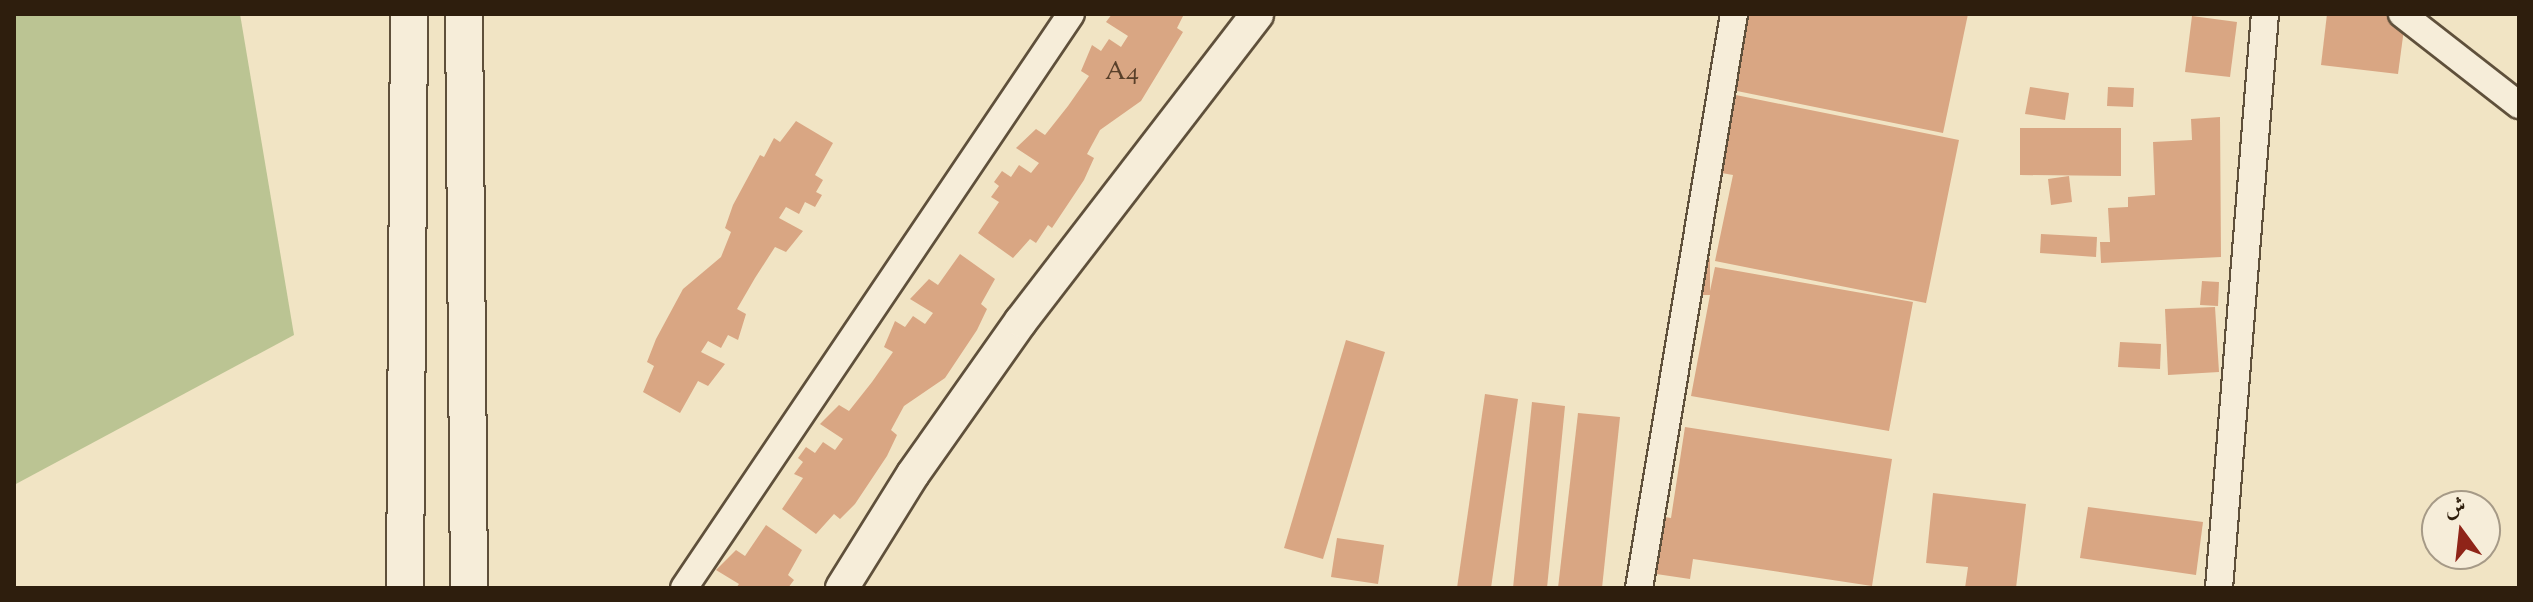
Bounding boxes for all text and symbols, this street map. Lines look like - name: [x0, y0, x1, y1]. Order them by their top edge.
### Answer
- house number: A4: [1105, 57, 1139, 89]
- north arrow: [2421, 490, 2501, 570]
- text: ش: [2441, 490, 2470, 527]

